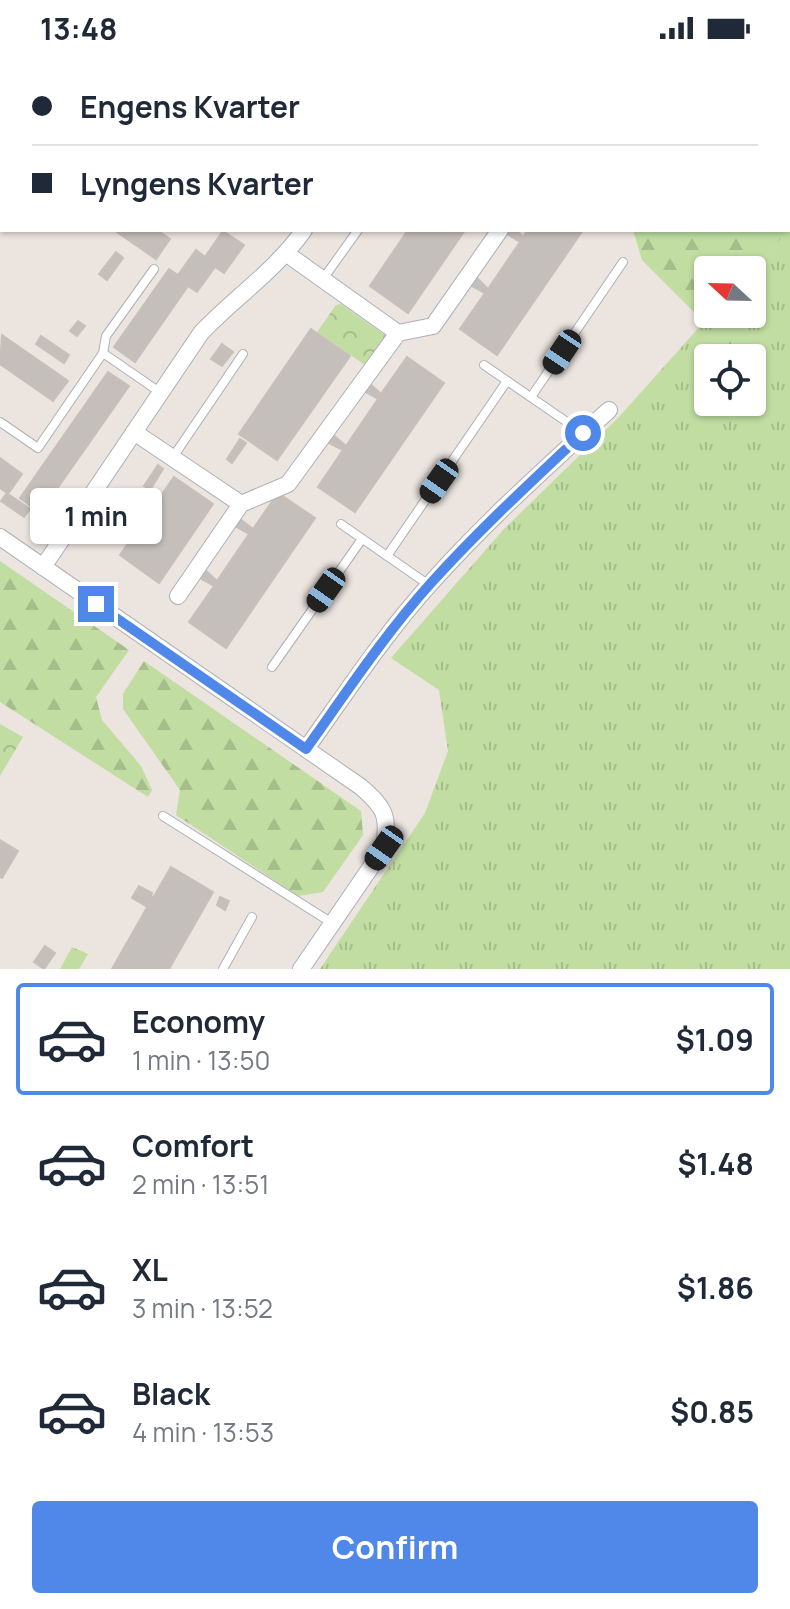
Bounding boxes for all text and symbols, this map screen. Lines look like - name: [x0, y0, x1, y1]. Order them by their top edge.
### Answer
- text: 13:48: [40, 8, 118, 49]
- text: Engens Kvarter: [80, 86, 300, 127]
- text: Lyngens Kvarter: [80, 163, 314, 204]
- north arrow: [694, 256, 766, 328]
- map controls: [694, 256, 766, 416]
- car: [539, 325, 585, 379]
- button: locate: [694, 344, 766, 416]
- route start: [565, 415, 601, 451]
- car: [415, 454, 463, 508]
- callout: 1 min: [30, 488, 162, 544]
- text: 1 min: [64, 498, 128, 534]
- car: [302, 563, 350, 617]
- route end: [78, 586, 114, 622]
- car: [360, 821, 408, 875]
- text: Economy: [132, 1001, 265, 1042]
- icon: car: [36, 1003, 108, 1075]
- text: $1.09: [676, 1019, 754, 1060]
- text: 1 min · 13:50: [132, 1042, 270, 1078]
- text: Comfort: [132, 1125, 254, 1166]
- icon: car: [36, 1127, 108, 1199]
- text: $1.48: [677, 1143, 754, 1184]
- text: 2 min · 13:51: [132, 1166, 269, 1202]
- text: XL: [132, 1249, 168, 1290]
- icon: car: [36, 1251, 108, 1323]
- text: $1.86: [677, 1267, 754, 1308]
- text: 3 min · 13:52: [132, 1290, 273, 1326]
- text: Black: [132, 1373, 210, 1414]
- icon: car: [36, 1375, 108, 1447]
- text: $0.85: [670, 1391, 754, 1432]
- text: 4 min · 13:53: [132, 1414, 274, 1450]
- button: Confirm: [32, 1501, 758, 1593]

